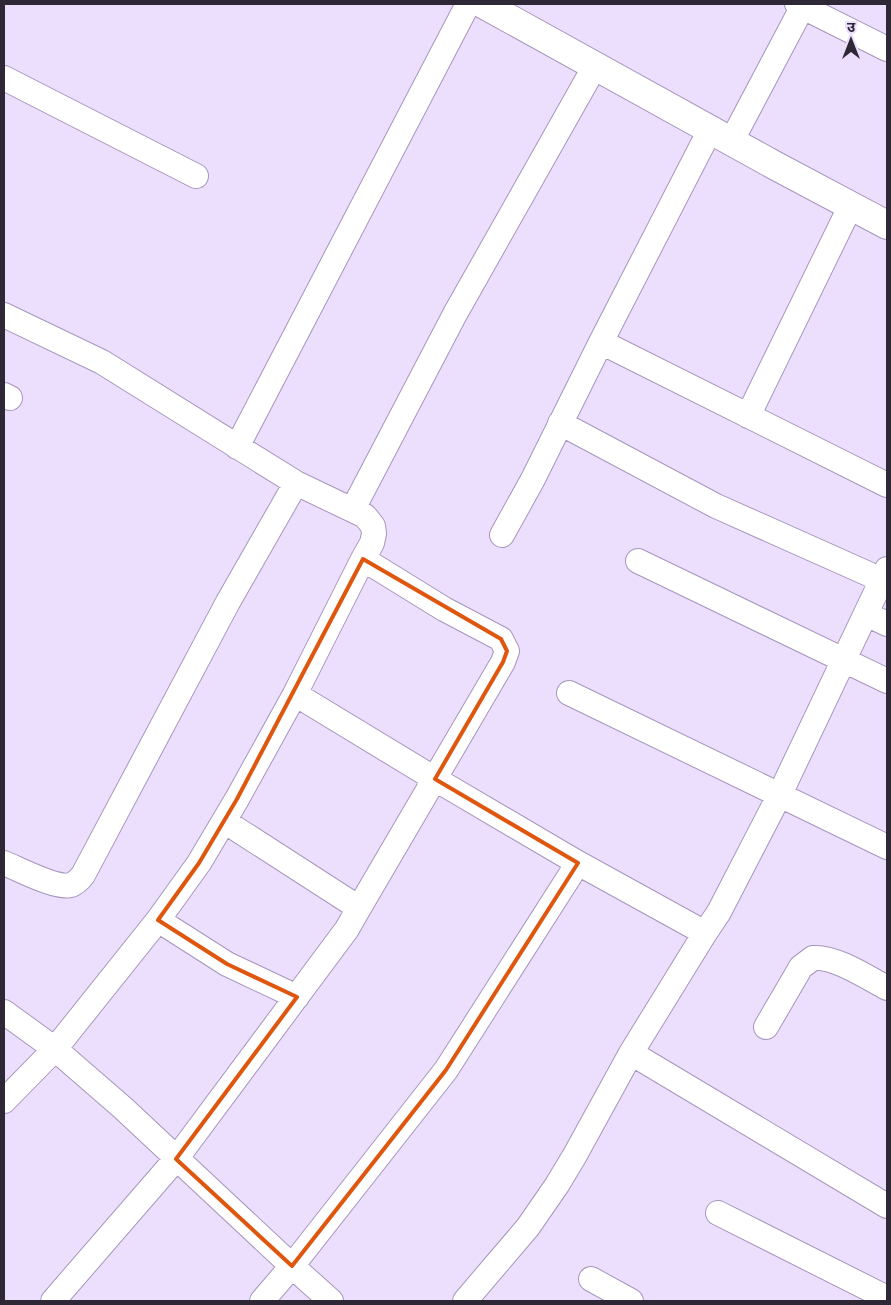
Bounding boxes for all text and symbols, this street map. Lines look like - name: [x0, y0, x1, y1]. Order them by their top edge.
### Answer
- north arrow: [826, 15, 876, 65]
- text: उ: [847, 18, 856, 35]

